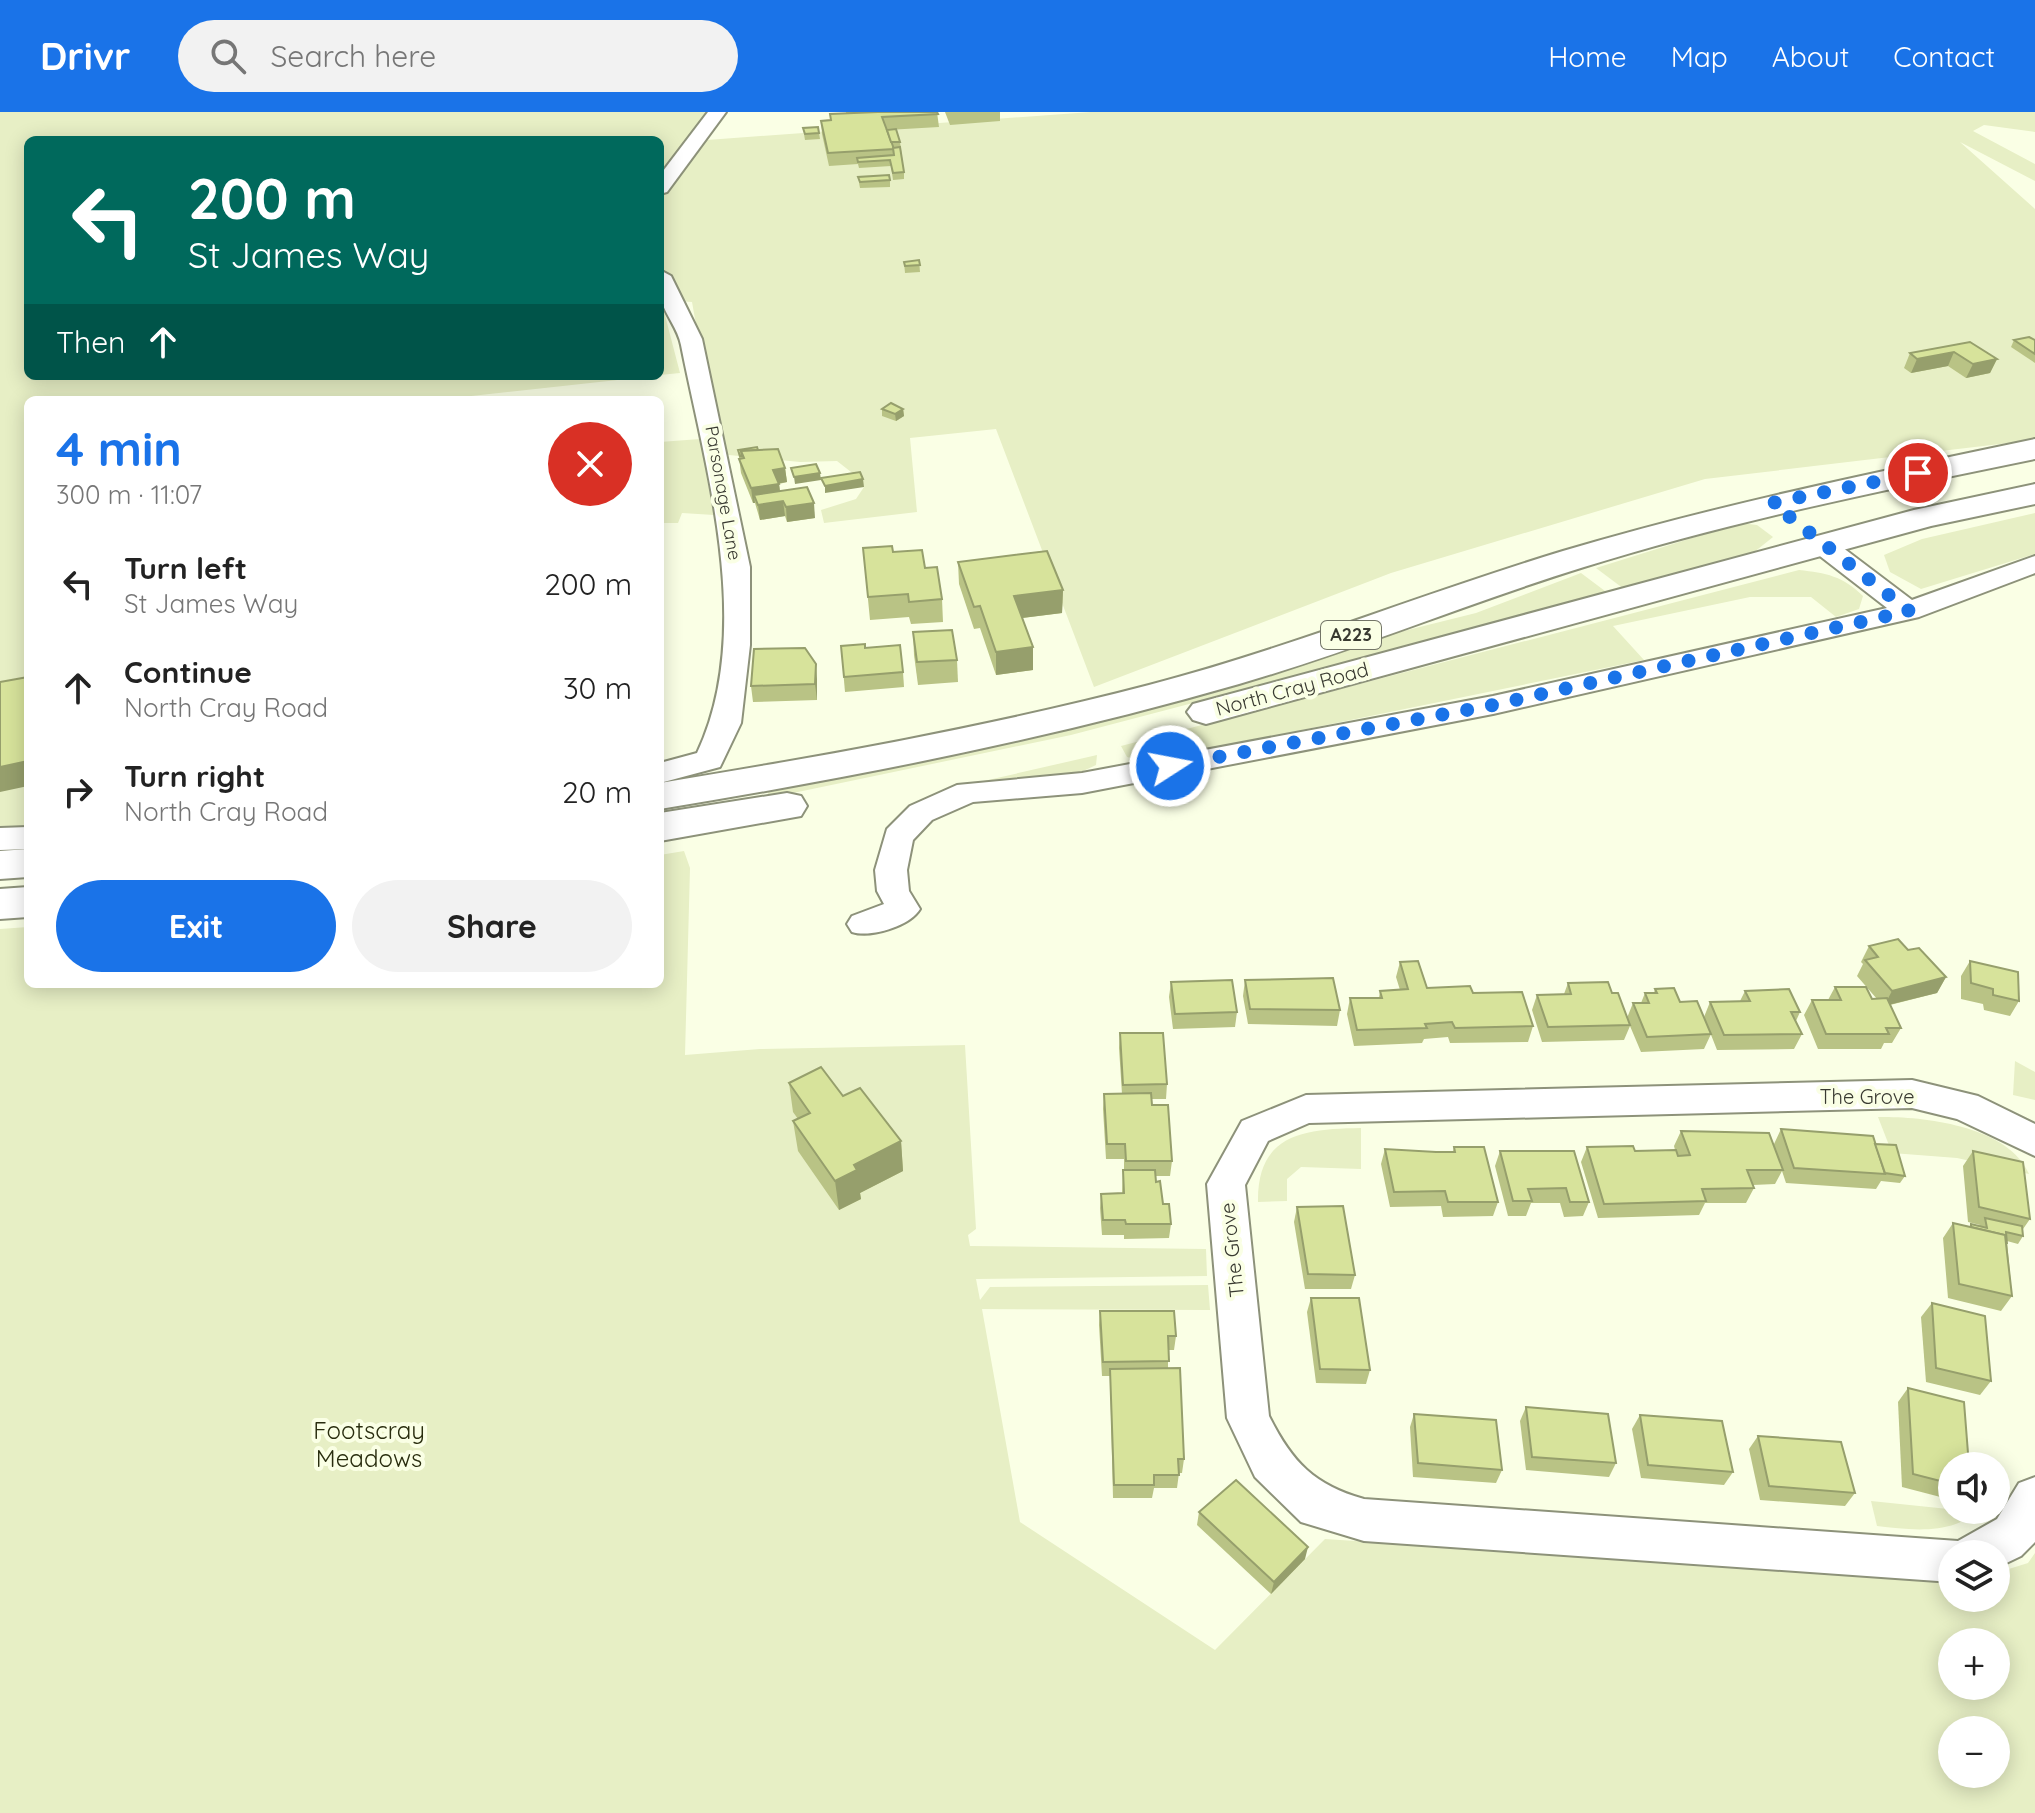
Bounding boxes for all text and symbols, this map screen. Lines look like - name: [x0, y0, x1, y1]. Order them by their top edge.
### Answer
- search box: [178, 20, 738, 92]
- text: Drivr: [40, 32, 130, 80]
- icon: search: [206, 34, 250, 78]
- text: Search here: [270, 37, 436, 75]
- text: Home: [1548, 39, 1627, 74]
- text: Map: [1671, 39, 1728, 74]
- text: About: [1772, 39, 1849, 74]
- text: Contact: [1893, 39, 1995, 74]
- text: 200 m: [188, 163, 356, 233]
- icon: left: [56, 168, 160, 272]
- text: St James Way: [188, 232, 429, 277]
- icon: ahead: [141, 320, 185, 364]
- text: Then: [56, 323, 125, 361]
- text: 4 min: [56, 418, 182, 478]
- button: close: [548, 422, 632, 506]
- street label: Parsonage Lane: [700, 424, 747, 562]
- pin: [1884, 439, 1952, 507]
- icon: arrive: [1896, 451, 1940, 495]
- text: 300 m · 11:07: [56, 478, 202, 511]
- text: Turn left: [124, 549, 247, 587]
- icon: left: [56, 562, 100, 606]
- text: 200 m: [544, 565, 632, 603]
- text: St James Way: [124, 587, 298, 620]
- road number: A223: [1321, 621, 1381, 649]
- text: Continue: [124, 653, 252, 691]
- street label: North Cray Road: [1213, 656, 1371, 721]
- icon: ahead: [56, 666, 100, 710]
- text: 30 m: [563, 669, 632, 707]
- text: North Cray Road: [124, 691, 328, 724]
- position arrow: [1128, 724, 1212, 808]
- text: Turn right: [124, 757, 265, 795]
- icon: right: [56, 770, 100, 814]
- text: 20 m: [562, 773, 632, 811]
- text: North Cray Road: [124, 795, 328, 828]
- button: Exit: [56, 880, 336, 972]
- button: Share: [352, 880, 632, 972]
- street label: The Grove: [1819, 1084, 1915, 1109]
- street label: The Grove: [1214, 1201, 1249, 1299]
- park label: Footscray Meadows: [313, 1415, 425, 1473]
- map controls: [1938, 1452, 2010, 1788]
- button: sound: [1938, 1452, 2010, 1524]
- button: layers: [1938, 1540, 2010, 1612]
- button: +: [1938, 1628, 2010, 1700]
- button: −: [1938, 1716, 2010, 1788]

